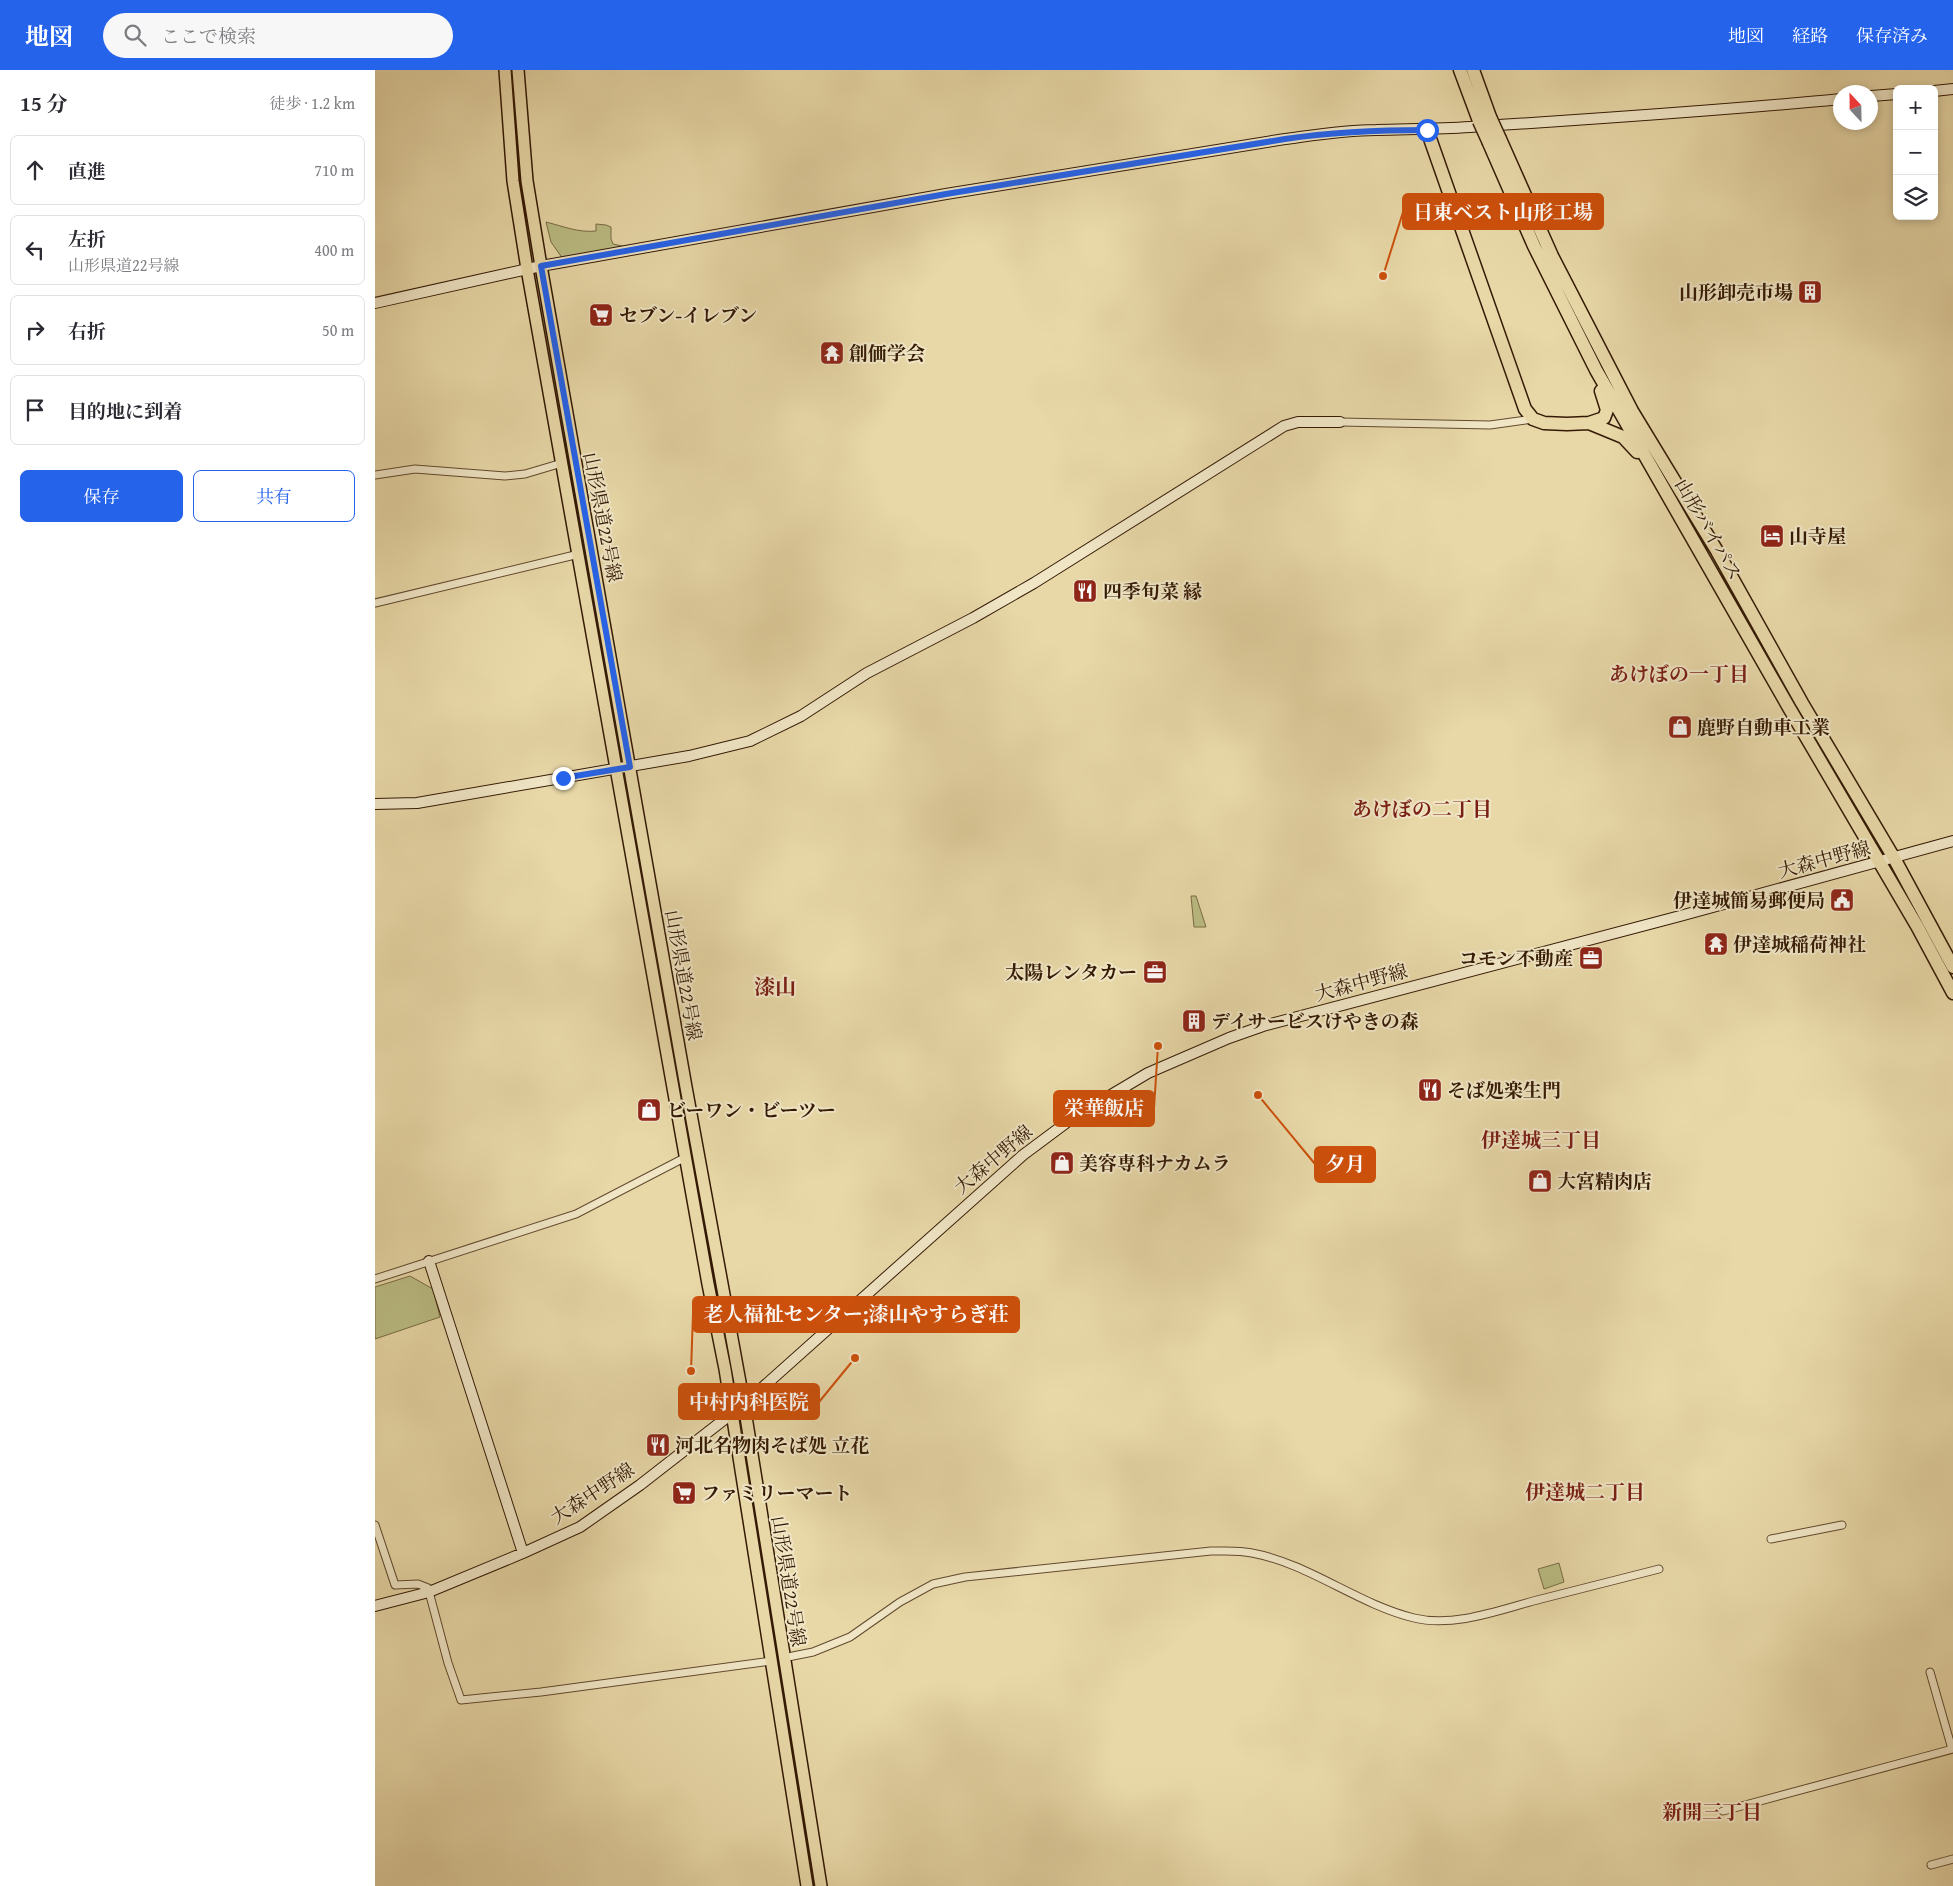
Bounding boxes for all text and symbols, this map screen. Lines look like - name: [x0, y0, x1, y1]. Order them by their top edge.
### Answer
- search box: [103, 13, 453, 58]
- text: 地図: [25, 19, 73, 54]
- icon: search: [121, 21, 149, 49]
- text: ここで検索: [161, 22, 256, 50]
- text: 地図: [1728, 22, 1764, 49]
- text: 経路: [1792, 22, 1828, 49]
- text: 保存済み: [1856, 22, 1928, 49]
- north arrow: [1833, 85, 1878, 130]
- map controls: [1893, 85, 1938, 220]
- button: +: [1893, 85, 1938, 130]
- text: 15 分: [20, 88, 67, 119]
- text: 徒歩 · 1.2 km: [269, 91, 355, 115]
- route start: [1416, 119, 1439, 142]
- button: −: [1893, 130, 1938, 175]
- icon: ahead: [21, 156, 49, 184]
- text: 直進: [68, 157, 106, 185]
- text: 710 m: [314, 158, 354, 182]
- button: layers: [1893, 175, 1938, 220]
- callout: 日東ベスト山形工場: [1403, 194, 1603, 229]
- text: 日東ベスト山形工場: [1413, 197, 1593, 226]
- text: 左折: [68, 225, 106, 253]
- icon: left: [21, 236, 49, 264]
- text: 400 m: [314, 238, 354, 262]
- text: 山形県道22号線: [68, 253, 179, 277]
- place label: 山形卸売市場: [1679, 278, 1793, 306]
- building icon: 山形卸売市場: [1797, 279, 1823, 305]
- place label: セブン-イレブン: [619, 301, 757, 329]
- supermarket icon: セブン-イレブン: [588, 302, 614, 328]
- icon: right: [21, 316, 49, 344]
- text: 右折: [68, 317, 106, 345]
- text: 50 m: [322, 318, 354, 342]
- place label: 創価学会: [849, 339, 925, 367]
- temple icon: 創価学会: [819, 340, 845, 366]
- icon: arrive: [21, 396, 49, 424]
- text: 目的地に到着: [68, 397, 182, 425]
- street label: 山形県道22号線: [577, 449, 629, 585]
- button: 保存: [20, 470, 183, 522]
- button: 共有: [193, 470, 355, 522]
- street label: 山形バイパス: [1668, 473, 1750, 585]
- place label: 山寺屋: [1789, 522, 1846, 550]
- hotel icon: 山寺屋: [1759, 523, 1785, 549]
- place label: 四季旬菜 縁: [1103, 577, 1202, 605]
- restaurant icon: 四季旬菜 縁: [1072, 578, 1098, 604]
- district label: あけぼの一丁目: [1609, 659, 1749, 688]
- place label: 鹿野自動車工業: [1697, 713, 1830, 741]
- shop icon: 鹿野自動車工業: [1667, 714, 1693, 740]
- route end: [552, 767, 575, 790]
- district label: あけぼの二丁目: [1352, 794, 1492, 823]
- street label: 大森中野線: [1774, 833, 1874, 885]
- place label: 伊達城簡易郵便局: [1673, 886, 1825, 914]
- public building icon: 伊達城簡易郵便局: [1829, 887, 1855, 913]
- street label: 山形県道22号線: [659, 907, 709, 1043]
- place label: 伊達城稲荷神社: [1733, 930, 1866, 958]
- temple icon: 伊達城稲荷神社: [1703, 931, 1729, 957]
- place label: コモン不動産: [1459, 944, 1573, 972]
- office icon: コモン不動産: [1578, 945, 1604, 971]
- street label: 大森中野線: [1311, 956, 1411, 1008]
- place label: 太陽レンタカー: [1005, 958, 1137, 986]
- office icon: 太陽レンタカー: [1142, 959, 1168, 985]
- district label: 漆山: [754, 971, 796, 1002]
- place label: デイサービスけやきの森: [1211, 1007, 1419, 1035]
- building icon: デイサービスけやきの森: [1181, 1008, 1207, 1034]
- place label: そば処楽生門: [1447, 1076, 1561, 1104]
- restaurant icon: そば処楽生門: [1417, 1077, 1443, 1103]
- callout: 栄華飯店: [1054, 1091, 1154, 1126]
- text: 栄華飯店: [1064, 1093, 1144, 1122]
- place label: ビーワン・ビーツー: [667, 1096, 836, 1124]
- shop icon: ビーワン・ビーツー: [636, 1097, 662, 1123]
- street label: 大森中野線: [948, 1118, 1038, 1200]
- district label: 伊達城三丁目: [1481, 1125, 1601, 1154]
- callout: 夕月: [1315, 1147, 1375, 1182]
- place label: 美容専科ナカムラ: [1079, 1149, 1231, 1177]
- text: 夕月: [1325, 1149, 1365, 1178]
- shop icon: 美容専科ナカムラ: [1049, 1150, 1075, 1176]
- place label: 大宮精肉店: [1557, 1167, 1652, 1195]
- shop icon: 大宮精肉店: [1527, 1168, 1553, 1194]
- callout: 老人福祉センター;漆山やすらぎ荘: [693, 1297, 1019, 1332]
- text: 老人福祉センター;漆山やすらぎ荘: [704, 1299, 1008, 1328]
- callout: 中村内科医院: [679, 1384, 819, 1419]
- text: 中村内科医院: [689, 1387, 809, 1416]
- place label: 河北名物肉そば処 立花: [675, 1431, 869, 1459]
- restaurant icon: 河北名物肉そば処 立花: [645, 1432, 671, 1458]
- street label: 大森中野線: [545, 1455, 639, 1531]
- district label: 伊達城二丁目: [1525, 1477, 1645, 1506]
- place label: ファミリーマート: [701, 1479, 853, 1507]
- supermarket icon: ファミリーマート: [671, 1480, 697, 1506]
- street label: 山形県道22号線: [765, 1513, 813, 1649]
- district label: 新開三丁目: [1662, 1797, 1762, 1826]

